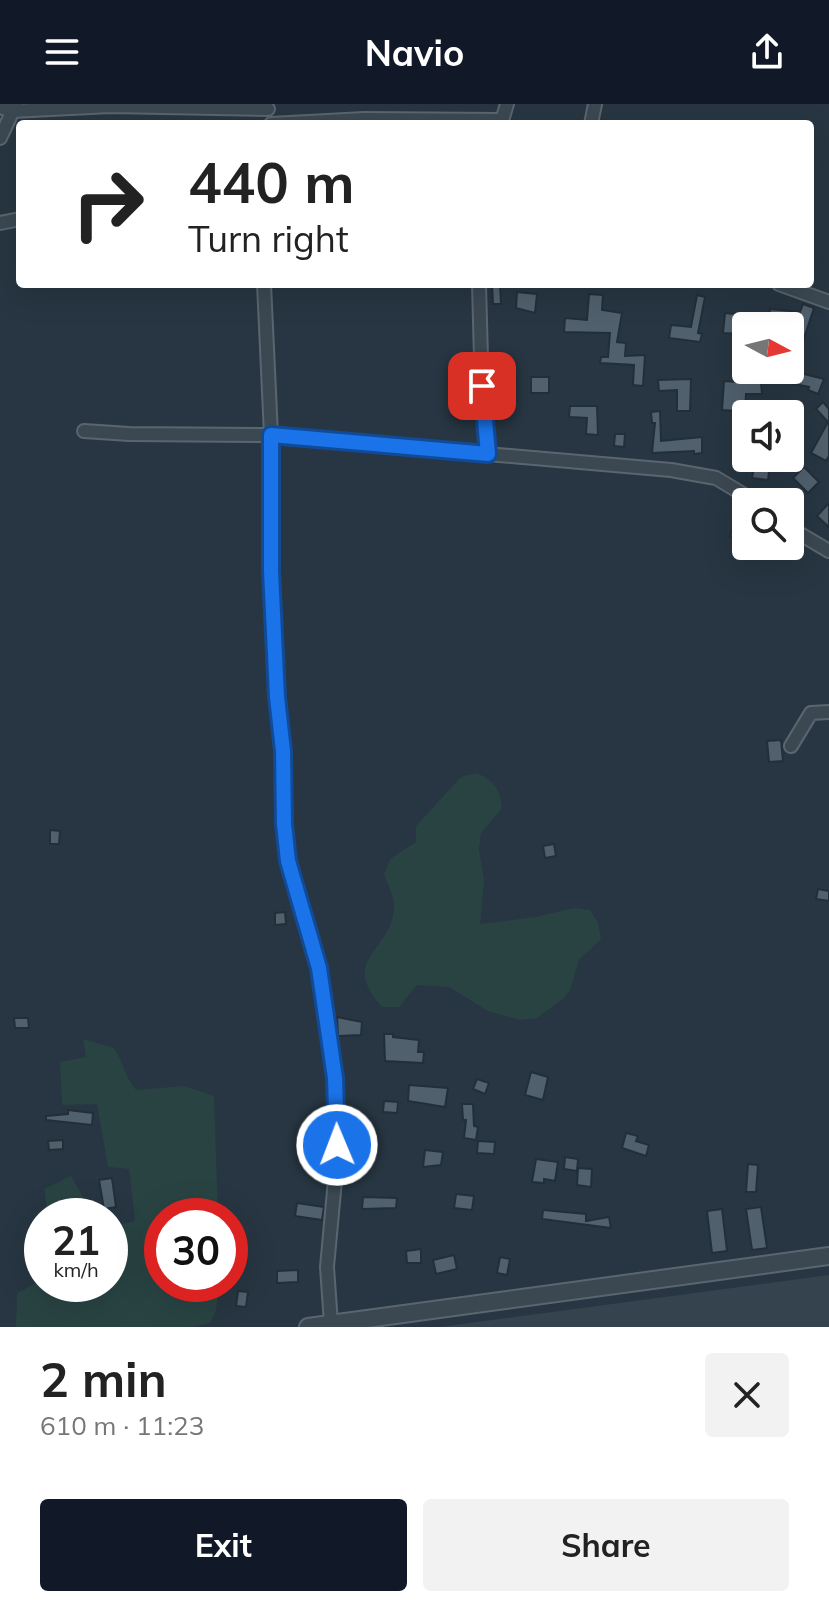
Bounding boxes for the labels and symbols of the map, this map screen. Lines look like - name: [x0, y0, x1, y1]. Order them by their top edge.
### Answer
- north arrow: [732, 312, 804, 384]
- pin: [448, 352, 516, 420]
- position arrow: [295, 1103, 379, 1187]
- speed limit sign: 30: [144, 1198, 248, 1302]

